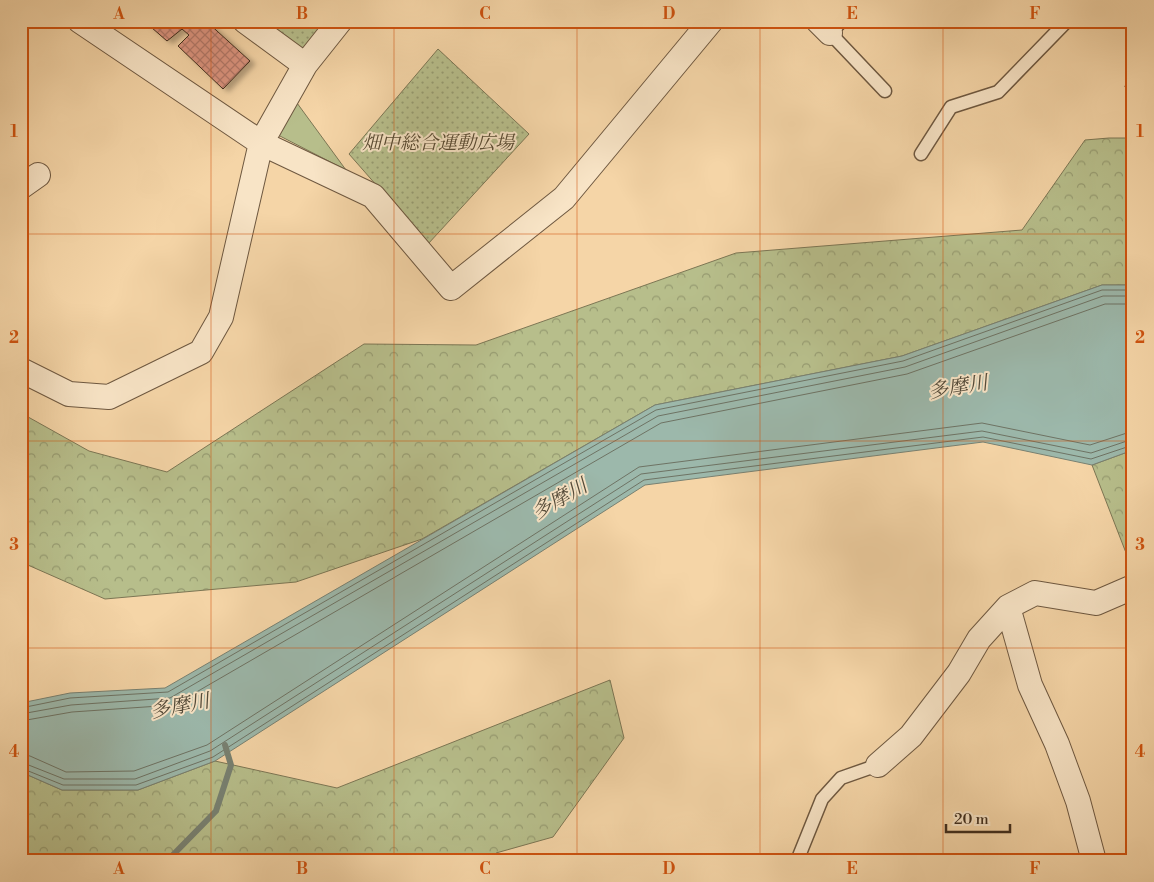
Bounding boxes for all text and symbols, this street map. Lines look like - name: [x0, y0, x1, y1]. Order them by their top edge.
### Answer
- text: A: [112, 4, 125, 24]
- text: B: [296, 4, 308, 24]
- text: C: [479, 4, 491, 24]
- text: D: [663, 4, 676, 24]
- text: E: [846, 4, 858, 24]
- text: F: [1029, 4, 1041, 24]
- text: 1: [10, 122, 18, 142]
- text: 1: [1136, 122, 1144, 142]
- park label: 畑中総合運動広場: [362, 131, 516, 155]
- text: 2: [9, 328, 19, 348]
- text: 2: [1135, 328, 1145, 348]
- water label: 多摩川: [926, 371, 992, 405]
- water label: 多摩川: [528, 473, 594, 526]
- text: 3: [9, 535, 19, 555]
- text: 3: [1135, 535, 1145, 555]
- water label: 多摩川: [148, 689, 214, 725]
- text: 4: [9, 742, 20, 762]
- text: 4: [1135, 742, 1146, 762]
- scale bar: [946, 802, 1010, 834]
- text: 20 m: [954, 810, 989, 829]
- text: A: [112, 859, 125, 879]
- text: B: [296, 859, 308, 879]
- text: C: [479, 859, 491, 879]
- text: D: [663, 859, 676, 879]
- text: E: [846, 859, 858, 879]
- text: F: [1029, 859, 1041, 879]

